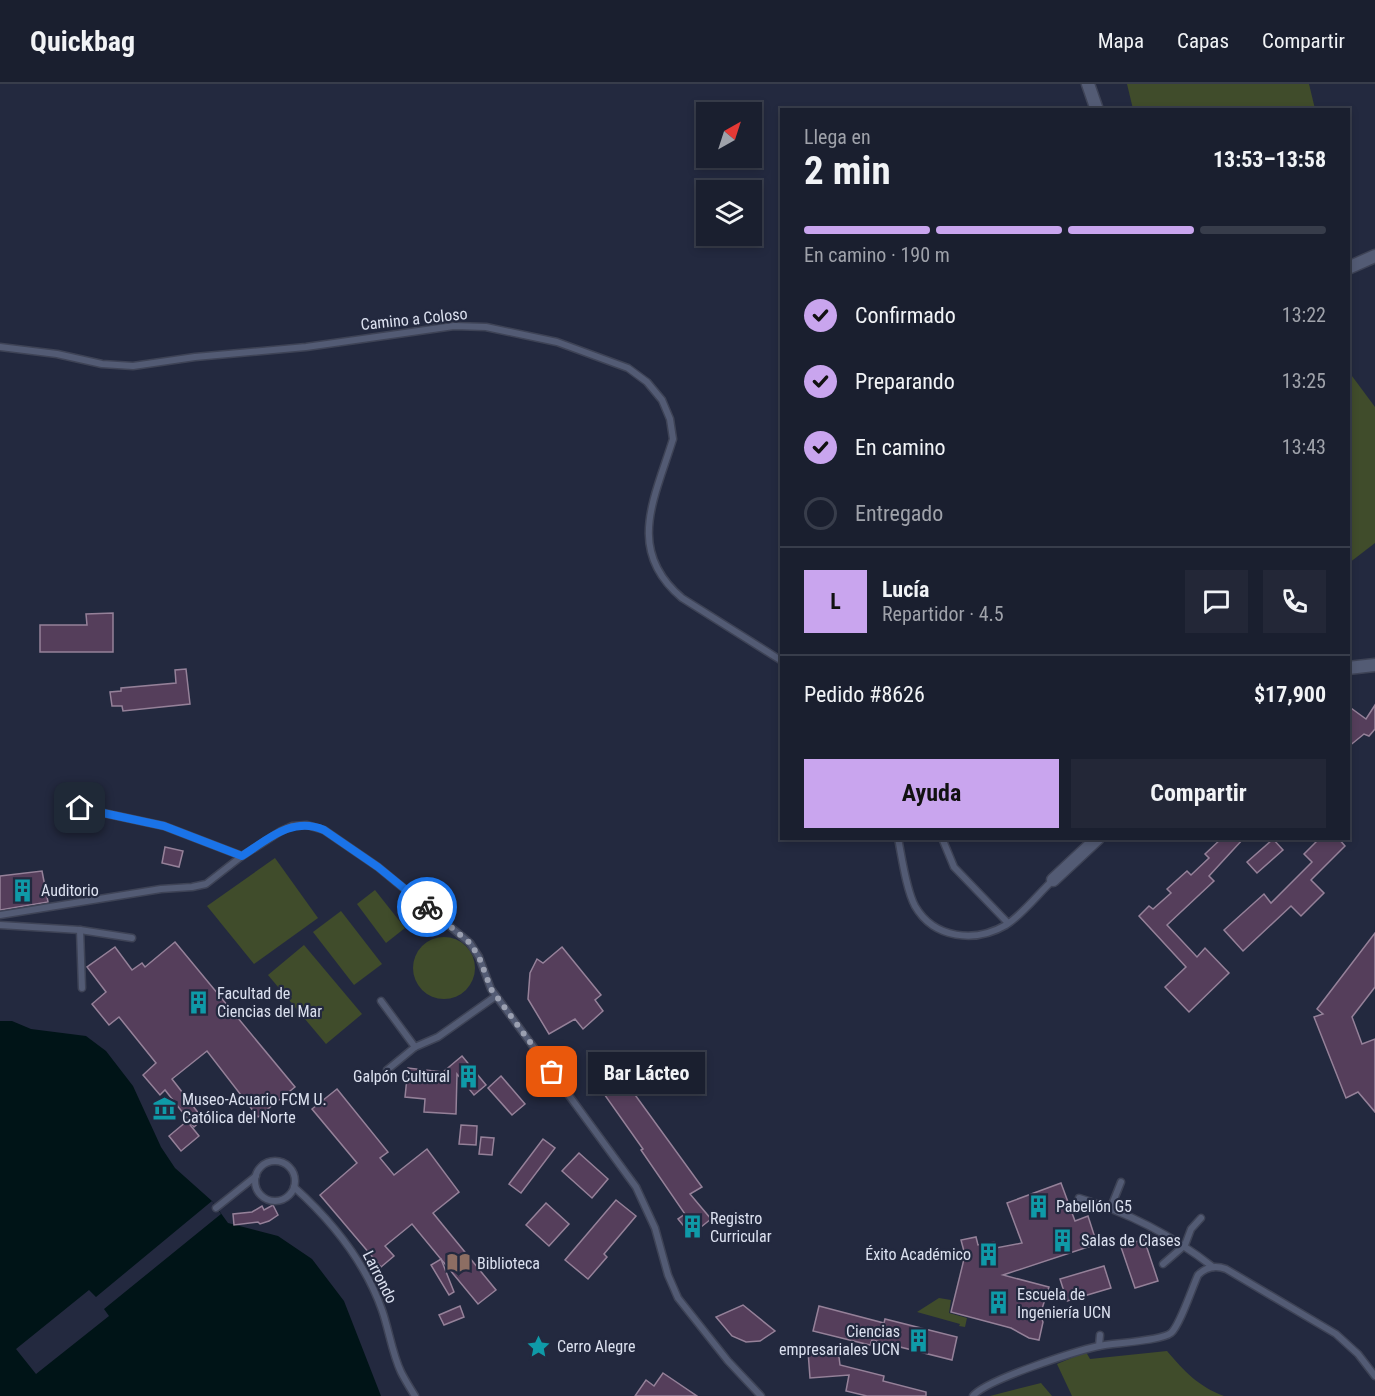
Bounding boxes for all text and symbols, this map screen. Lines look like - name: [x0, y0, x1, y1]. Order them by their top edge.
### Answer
- text: Quickbag: [30, 25, 135, 58]
- text: Mapa: [1098, 29, 1144, 53]
- text: Capas: [1177, 29, 1229, 53]
- text: Compartir: [1262, 29, 1345, 53]
- north arrow: [696, 102, 762, 168]
- map controls: [696, 102, 762, 246]
- text: Llega en: [804, 125, 871, 149]
- text: 13:53–13:58: [1213, 147, 1326, 172]
- text: 2 min: [804, 148, 891, 194]
- button: layers: [696, 180, 762, 246]
- text: En camino · 190 m: [804, 243, 950, 267]
- icon: check: [804, 299, 837, 332]
- text: Confirmado: [855, 303, 956, 328]
- text: 13:22: [1282, 303, 1326, 327]
- street label: Camino a Coloso: [360, 304, 468, 334]
- icon: check: [804, 365, 837, 398]
- text: Preparando: [855, 369, 955, 394]
- text: 13:25: [1282, 369, 1326, 393]
- icon: check: [804, 431, 837, 464]
- text: En camino: [855, 435, 946, 460]
- text: 13:43: [1282, 435, 1326, 459]
- text: Entregado: [855, 501, 943, 526]
- button: chat: [1185, 570, 1248, 633]
- button: phone: [1263, 570, 1326, 633]
- text: Lucía: [882, 577, 929, 602]
- text: L: [830, 589, 841, 614]
- text: Repartidor · 4.5: [882, 602, 1004, 626]
- text: Pedido #8626: [804, 682, 925, 707]
- text: $17,900: [1254, 682, 1326, 707]
- button: Ayuda: [804, 759, 1059, 828]
- button: Compartir: [1071, 759, 1326, 828]
- pin: [54, 782, 105, 833]
- icon: home: [63, 791, 96, 824]
- building icon: Auditorio: [10, 877, 36, 903]
- courier: [397, 877, 457, 937]
- place label: Auditorio: [41, 881, 99, 900]
- icon: bike: [411, 891, 444, 924]
- place label: Facultad de Ciencias del Mar: [217, 984, 322, 1021]
- building icon: Facultad de Ciencias del Mar: [186, 989, 212, 1015]
- pin: [526, 1046, 577, 1097]
- callout: Bar Lácteo: [588, 1051, 705, 1093]
- icon: bag: [535, 1055, 568, 1088]
- text: Bar Lácteo: [604, 1061, 689, 1085]
- building icon: Galpón Cultural: [455, 1063, 481, 1089]
- place label: Galpón Cultural: [353, 1067, 450, 1086]
- place label: Museo-Acuario FCM U. Católica del Norte: [182, 1090, 327, 1127]
- museum icon: Museo-Acuario FCM U. Católica del Norte: [151, 1095, 177, 1121]
- building icon: Pabellón G5: [1025, 1193, 1051, 1219]
- place label: Pabellón G5: [1056, 1197, 1132, 1216]
- place label: Registro Curricular: [710, 1209, 772, 1246]
- building icon: Registro Curricular: [679, 1214, 705, 1240]
- building icon: Salas de Clases: [1050, 1227, 1076, 1253]
- place label: Salas de Clases: [1081, 1231, 1181, 1250]
- building icon: Éxito Académico: [976, 1241, 1002, 1267]
- place label: Éxito Académico: [865, 1245, 971, 1264]
- street label: Larrondo: [359, 1247, 401, 1307]
- library icon: Biblioteca: [446, 1250, 472, 1276]
- place label: Biblioteca: [477, 1254, 540, 1273]
- place label: Escuela de Ingeniería UCN: [1017, 1285, 1111, 1322]
- building icon: Escuela de Ingeniería UCN: [986, 1290, 1012, 1316]
- place label: Ciencias empresariales UCN: [779, 1322, 900, 1359]
- building icon: Ciencias empresariales UCN: [905, 1327, 931, 1353]
- place icon: Cerro Alegre: [526, 1333, 552, 1359]
- place label: Cerro Alegre: [557, 1337, 635, 1356]

